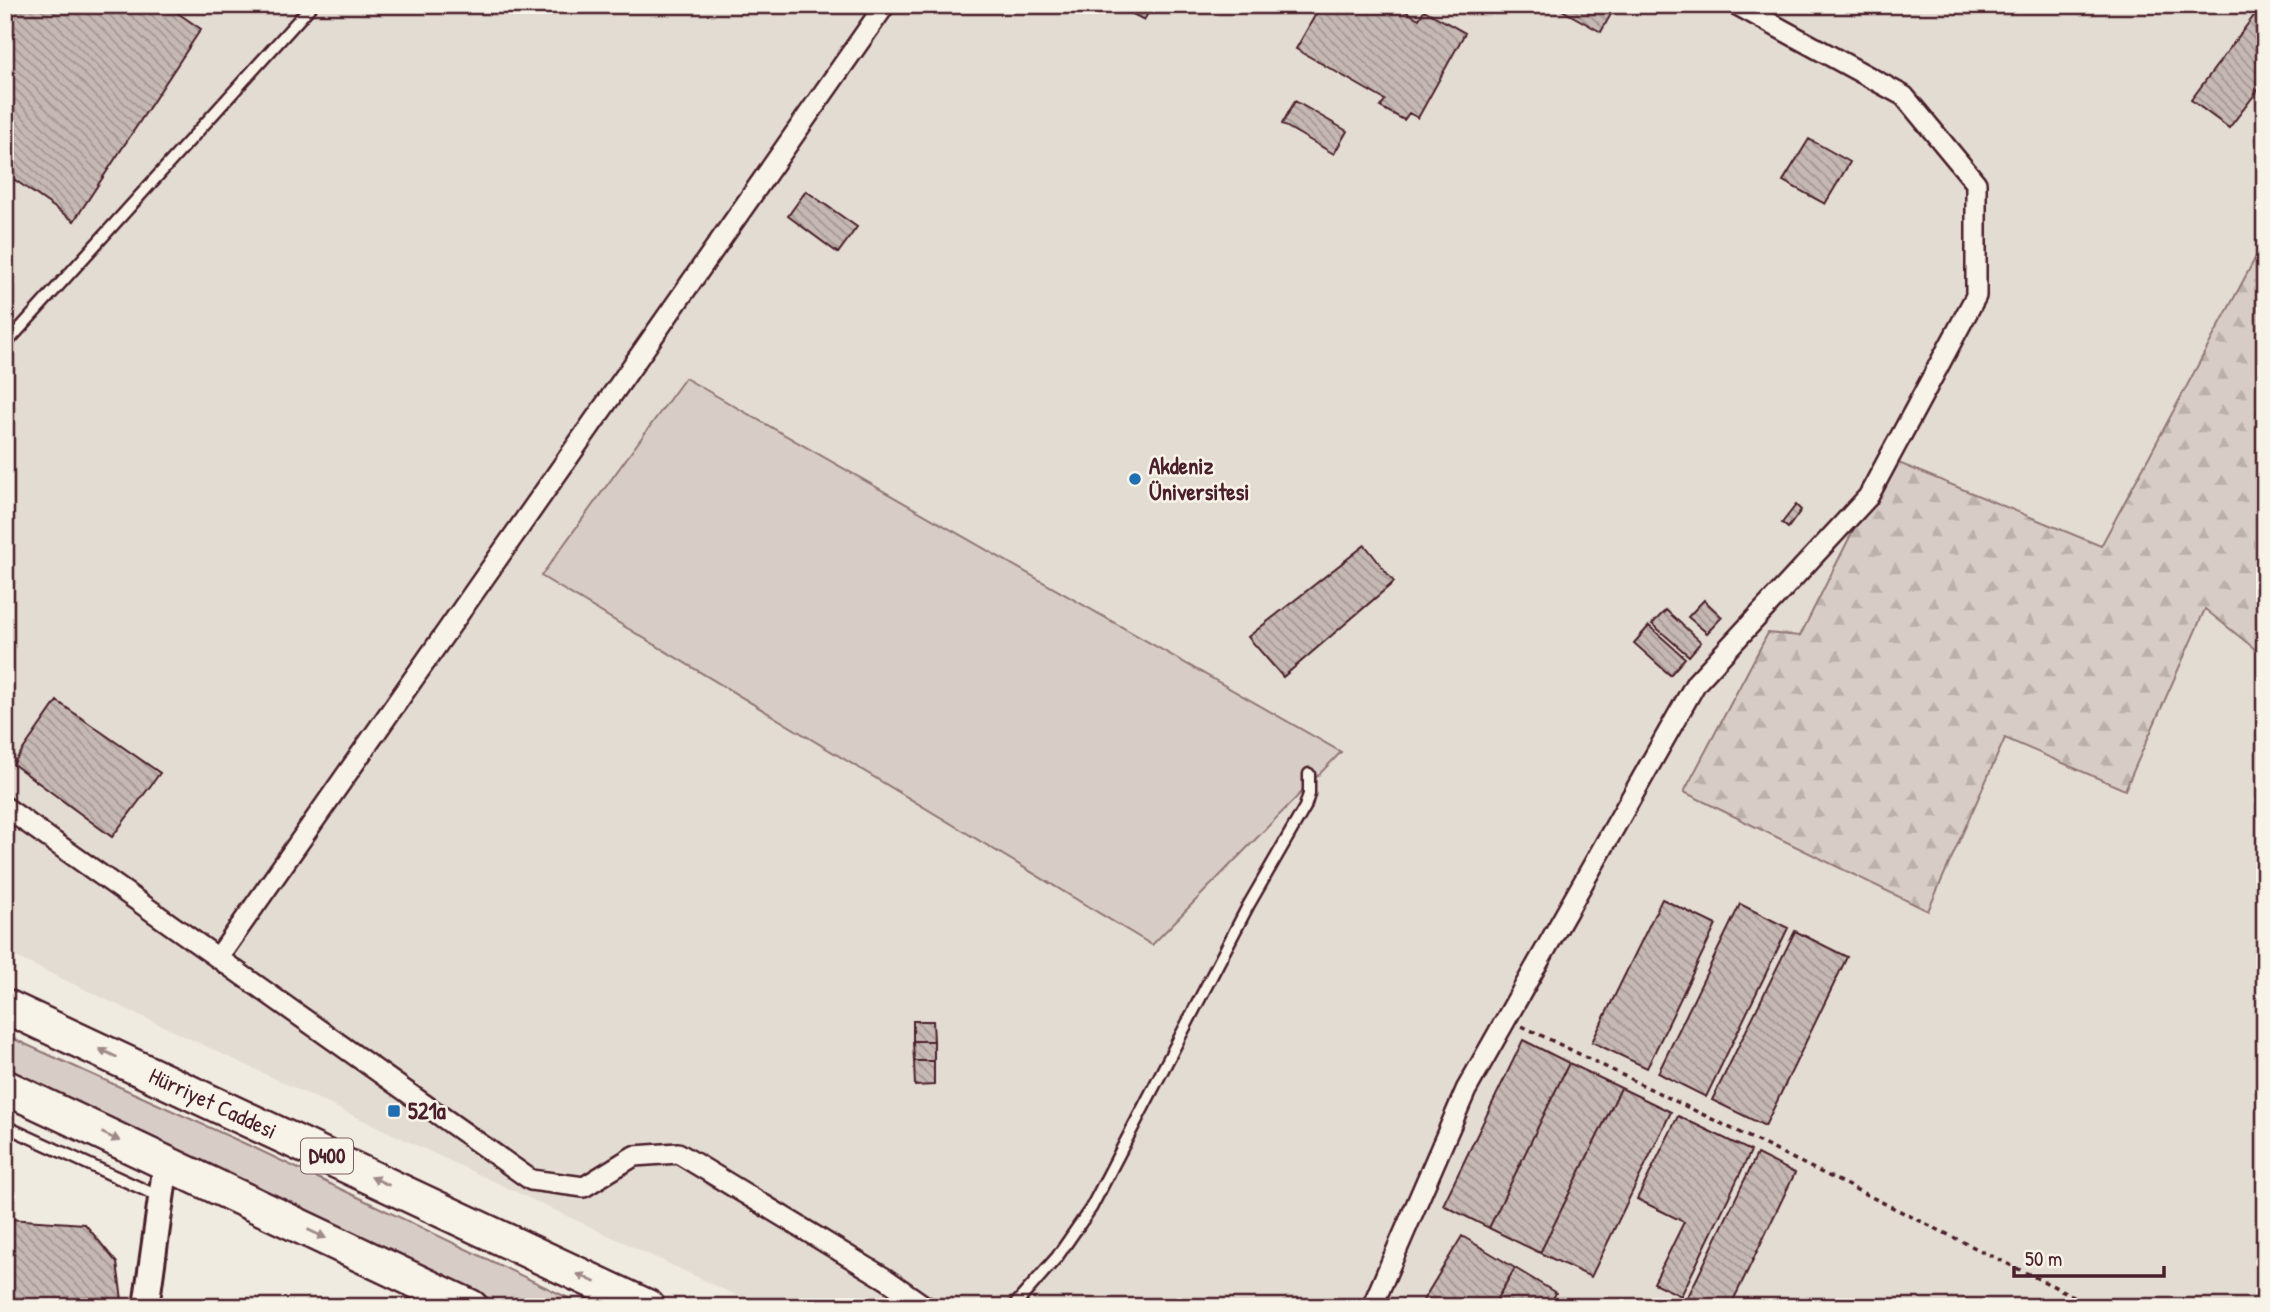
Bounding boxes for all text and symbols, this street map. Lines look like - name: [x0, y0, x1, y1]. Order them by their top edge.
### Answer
- place label: Akdeniz Üniversitesi: [1149, 450, 1250, 507]
- marker: Akdeniz Üniversitesi: [1127, 471, 1143, 487]
- one-way arrow: [98, 1048, 118, 1059]
- street label: Hürriyet Caddesi: [144, 1059, 282, 1146]
- place label: 521a: [408, 1095, 446, 1126]
- marker: 521a: [386, 1103, 402, 1119]
- one-way arrow: [101, 1132, 121, 1143]
- road number: D400: [301, 1138, 353, 1174]
- one-way arrow: [370, 1175, 390, 1187]
- one-way arrow: [307, 1229, 327, 1240]
- scale bar: [2014, 1235, 2165, 1279]
- text: 50 m: [2025, 1244, 2062, 1273]
- one-way arrow: [576, 1272, 596, 1284]

